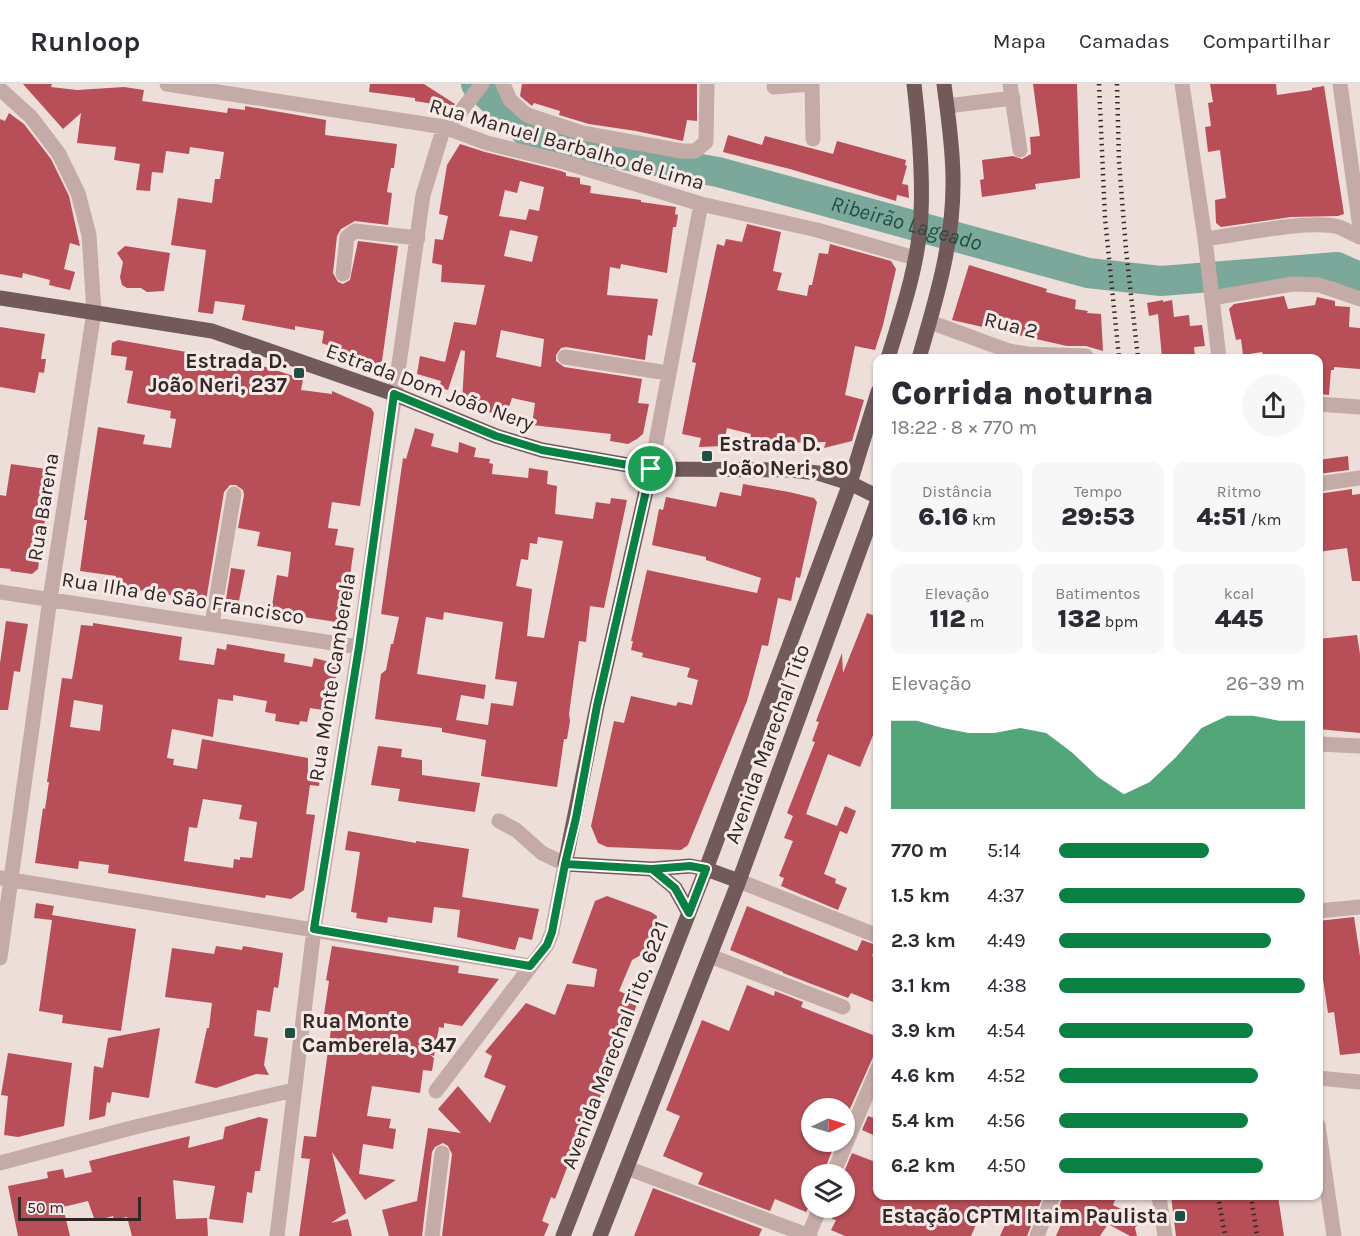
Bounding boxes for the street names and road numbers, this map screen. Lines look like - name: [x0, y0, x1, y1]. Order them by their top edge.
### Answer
- street label: Rua Manuel Barbalho de Lima: [427, 93, 707, 195]
- street label: Rua 2: [982, 307, 1040, 343]
- street label: Estrada Dom João Nery: [323, 338, 537, 436]
- street label: Rua Barena: [23, 451, 63, 563]
- street label: Rua Ilha de São Francisco: [60, 567, 306, 629]
- street label: Rua Monte Camberela: [304, 571, 360, 783]
- street label: Avenida Marechal Tito: [720, 641, 814, 847]
- street label: Avenida Marechal Tito, 6221: [557, 918, 673, 1172]

